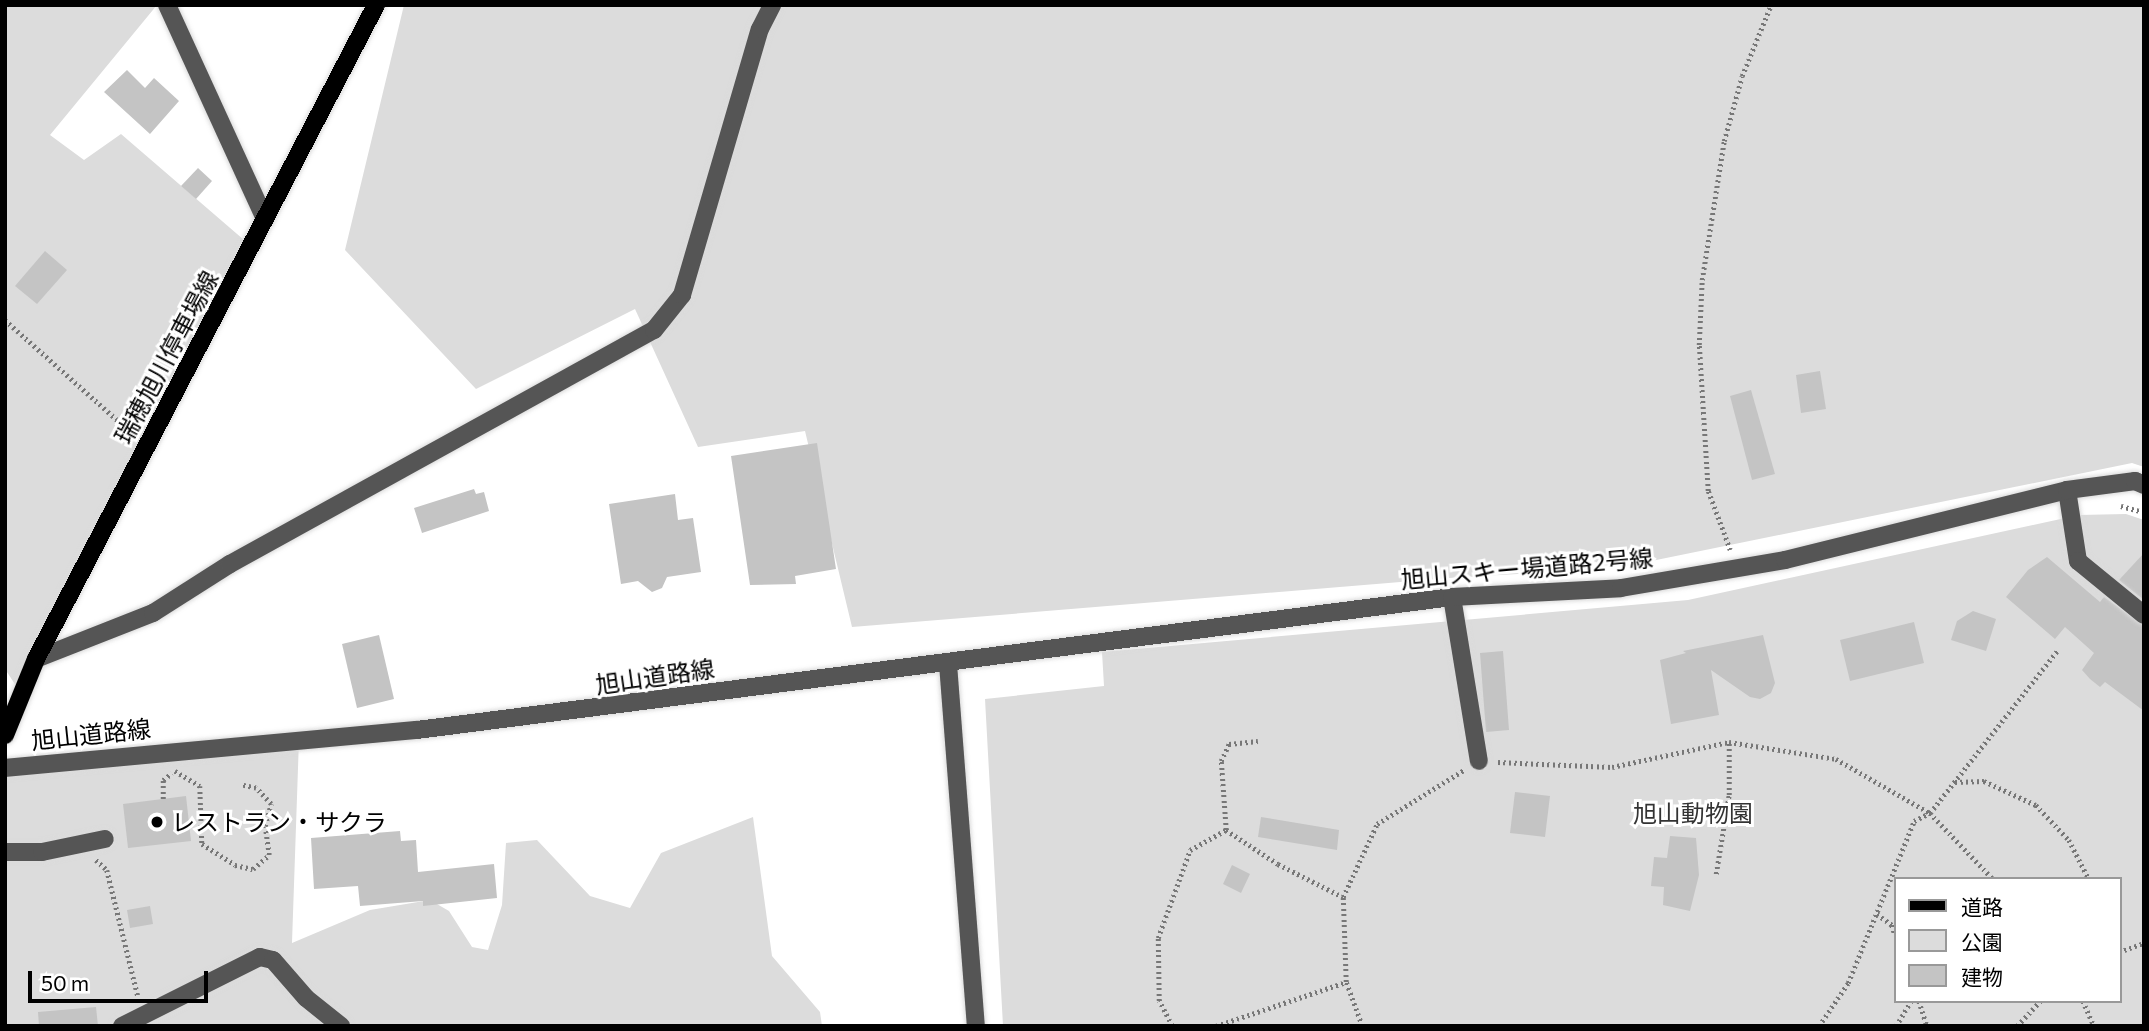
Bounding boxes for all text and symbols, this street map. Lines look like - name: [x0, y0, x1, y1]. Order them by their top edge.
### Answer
- street label: 瑞穂旭川停車場線: [108, 265, 224, 449]
- street label: 旭山スキー場道路2号線: [1400, 543, 1654, 593]
- street label: 旭山道路線: [594, 653, 716, 699]
- street label: 旭山道路線: [30, 713, 152, 755]
- park label: 旭山動物園: [1633, 799, 1753, 827]
- place label: レストラン・サクラ: [171, 808, 387, 836]
- marker: レストラン・サクラ: [149, 814, 165, 830]
- legend: [1894, 877, 2121, 1003]
- text: 道路: [1961, 894, 2003, 919]
- text: 公園: [1961, 929, 2003, 954]
- scale bar: [32, 958, 212, 1002]
- text: 建物: [1961, 964, 2003, 989]
- text: 50 m: [41, 970, 89, 995]

